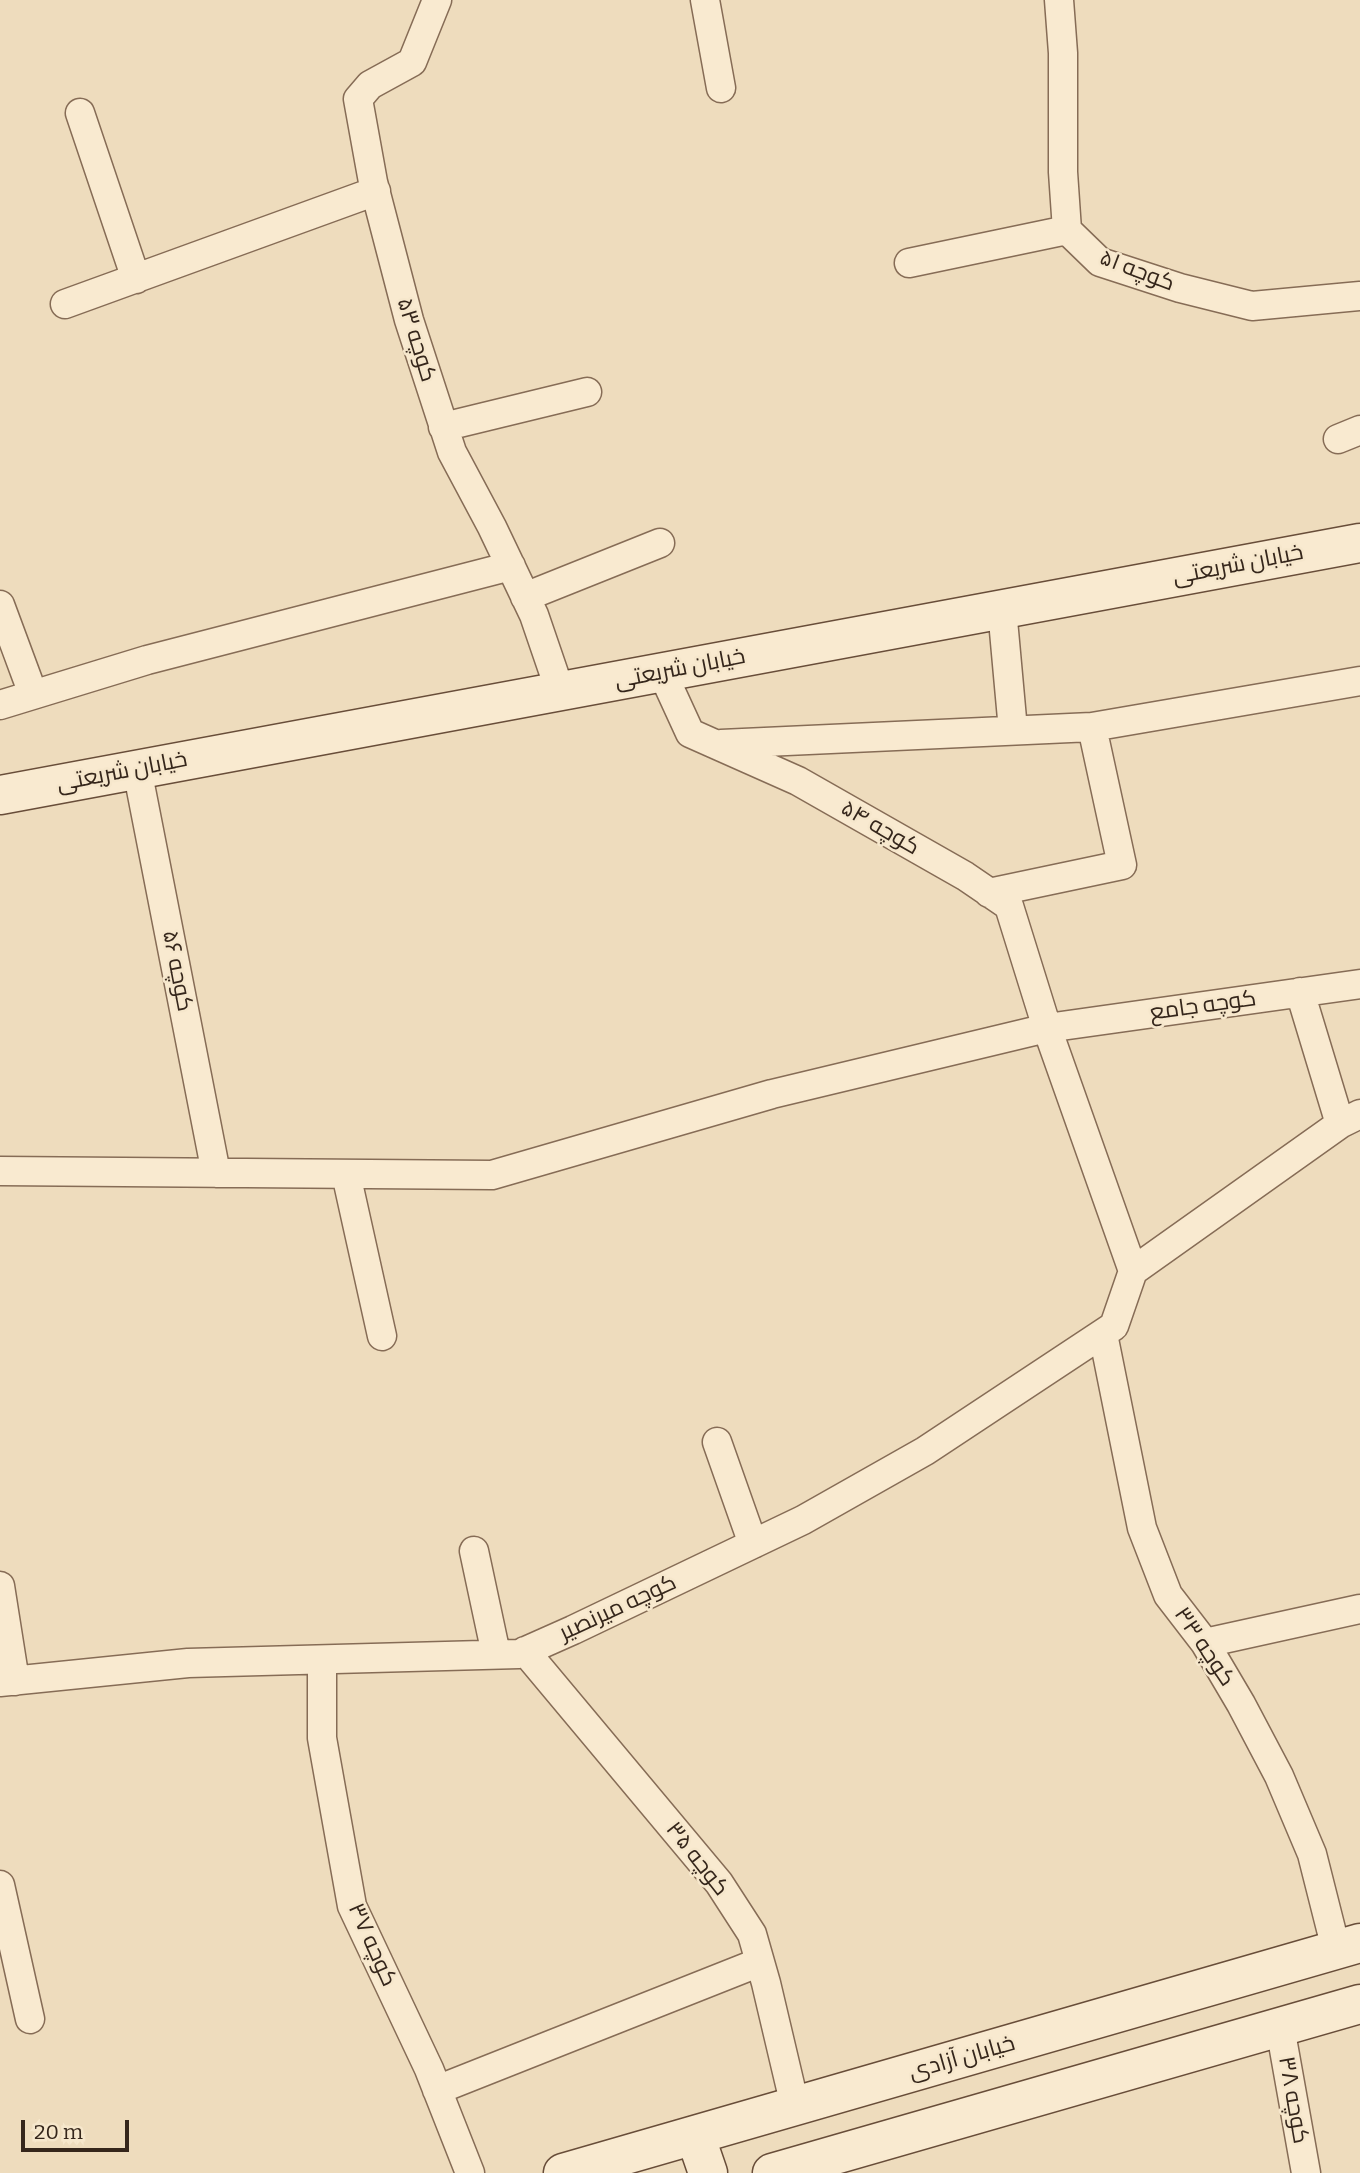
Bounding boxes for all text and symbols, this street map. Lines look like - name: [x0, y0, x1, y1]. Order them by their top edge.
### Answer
- street label: کوچه ۵۱: [1096, 244, 1178, 298]
- street label: کوچه ۵۳: [390, 295, 442, 385]
- street label: خیابان شریعتی: [1170, 539, 1306, 591]
- street label: خیابان شریعتی: [612, 643, 748, 695]
- street label: خیابان شریعتی: [54, 746, 190, 798]
- street label: کوچه ۵۴: [836, 795, 924, 861]
- street label: کوچه ۵۶: [156, 928, 198, 1014]
- street label: کوچه جامع: [1148, 985, 1258, 1027]
- street label: کوچه میرنصیر: [555, 1569, 681, 1647]
- street label: کوچه ۳۳: [1168, 1602, 1240, 1692]
- street label: کوچه ۳۵: [660, 1816, 734, 1902]
- street label: کوچه ۳۷: [341, 1899, 403, 1991]
- street label: خیابان آزادی: [906, 2030, 1018, 2086]
- street label: کوچه ۳۸: [1272, 2054, 1314, 2146]
- scale bar: [24, 2106, 133, 2150]
- text: 20 m: [34, 2119, 83, 2145]

